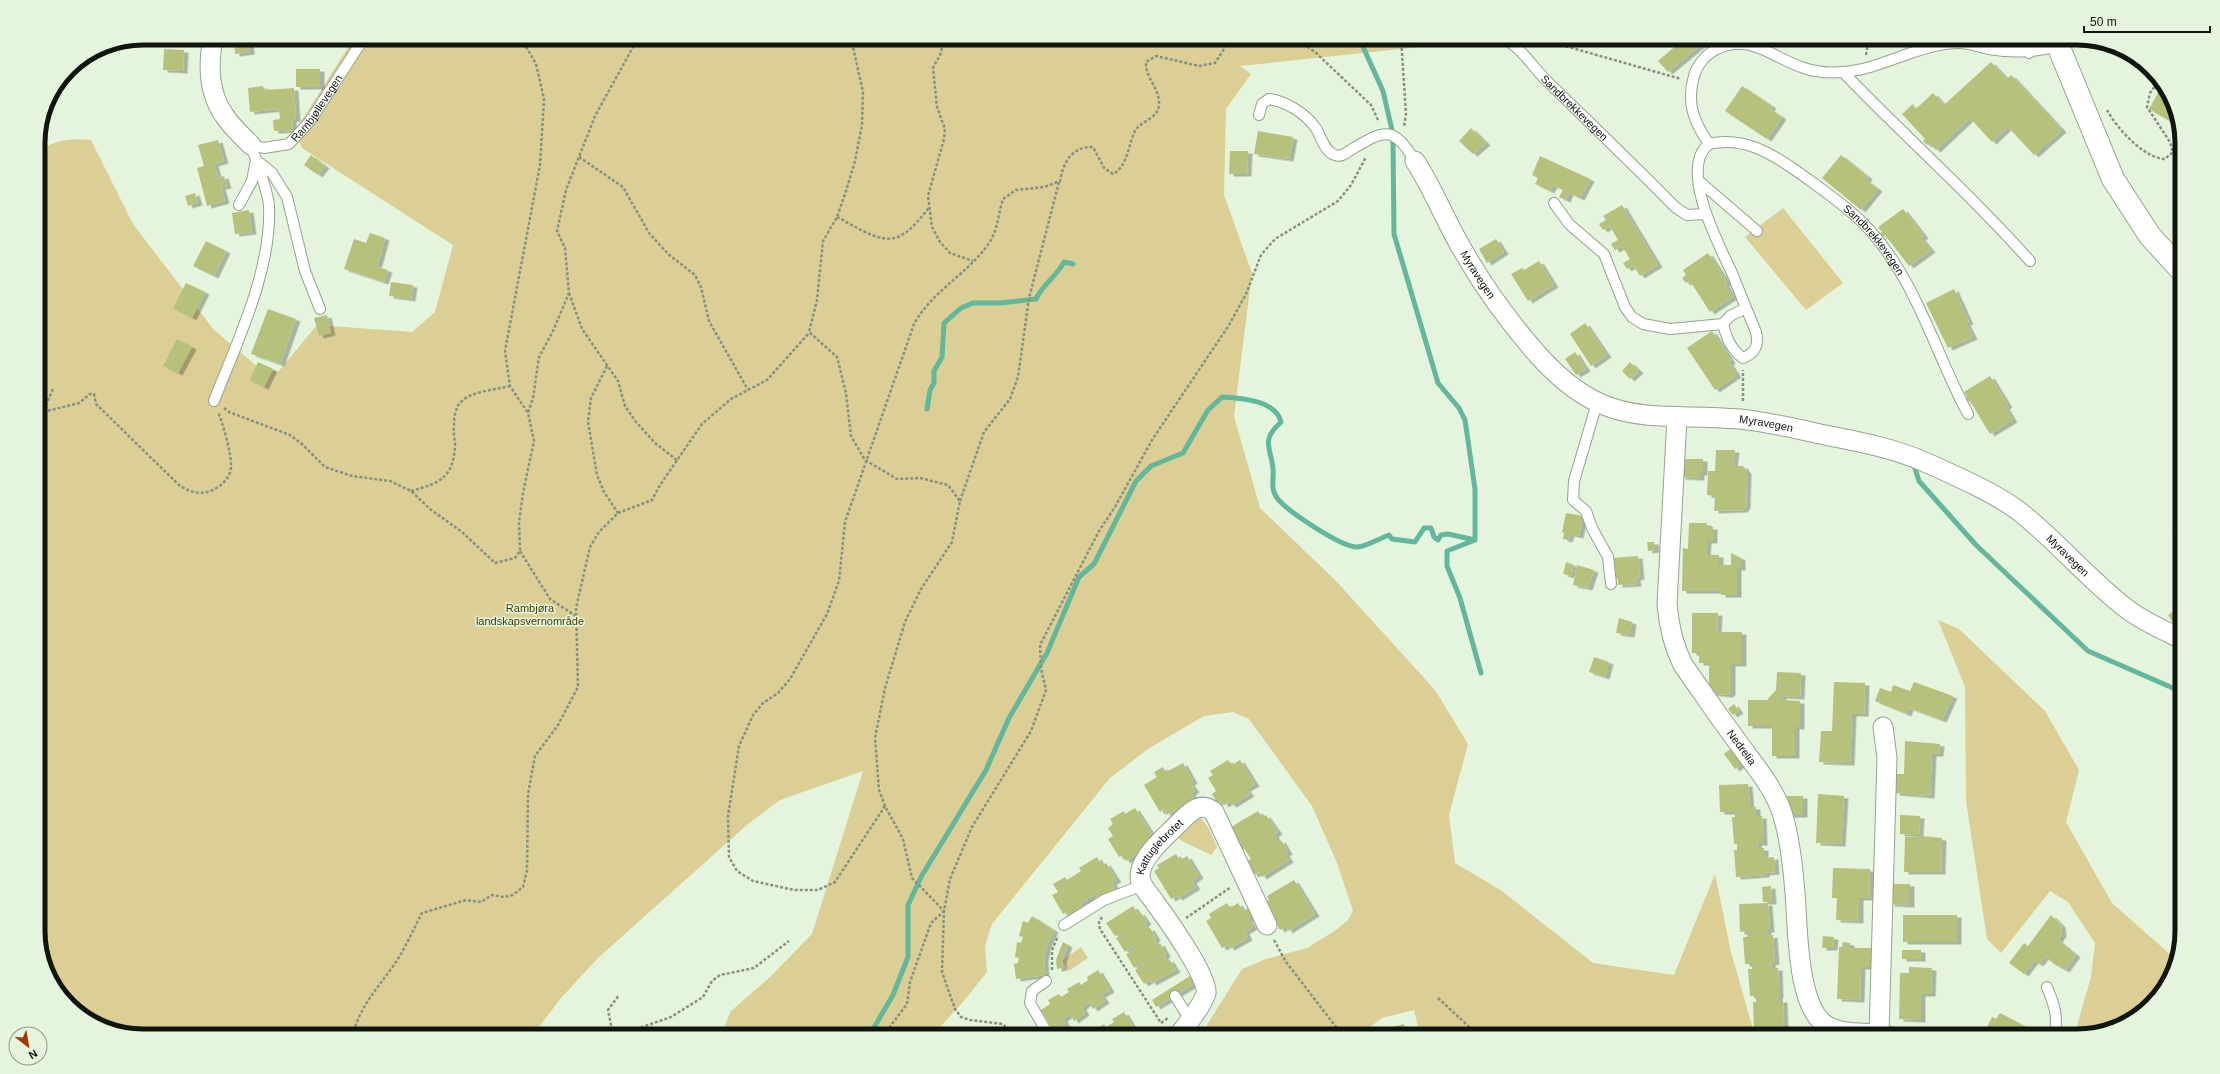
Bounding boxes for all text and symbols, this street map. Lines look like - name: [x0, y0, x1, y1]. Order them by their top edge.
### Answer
- scale bar: [2084, 8, 2210, 34]
- text: 50 m: [2090, 15, 2117, 29]
- street label: Rambjøllevegen: [288, 72, 344, 144]
- street label: Sandbrekkevegen: [1538, 73, 1610, 143]
- street label: Sandbrekkevegen: [1841, 202, 1907, 277]
- street label: Myravegen: [1458, 249, 1498, 301]
- street label: Myravegen: [1739, 413, 1794, 434]
- street label: Myravegen: [2044, 532, 2092, 579]
- park label: Rambjøra landskapsvernområde: [476, 602, 584, 627]
- street label: Nedrelia: [1725, 727, 1759, 768]
- street label: Kattuglebrotet: [1134, 817, 1185, 876]
- north arrow: [8, 1026, 48, 1066]
- text: N: [27, 1047, 40, 1062]

